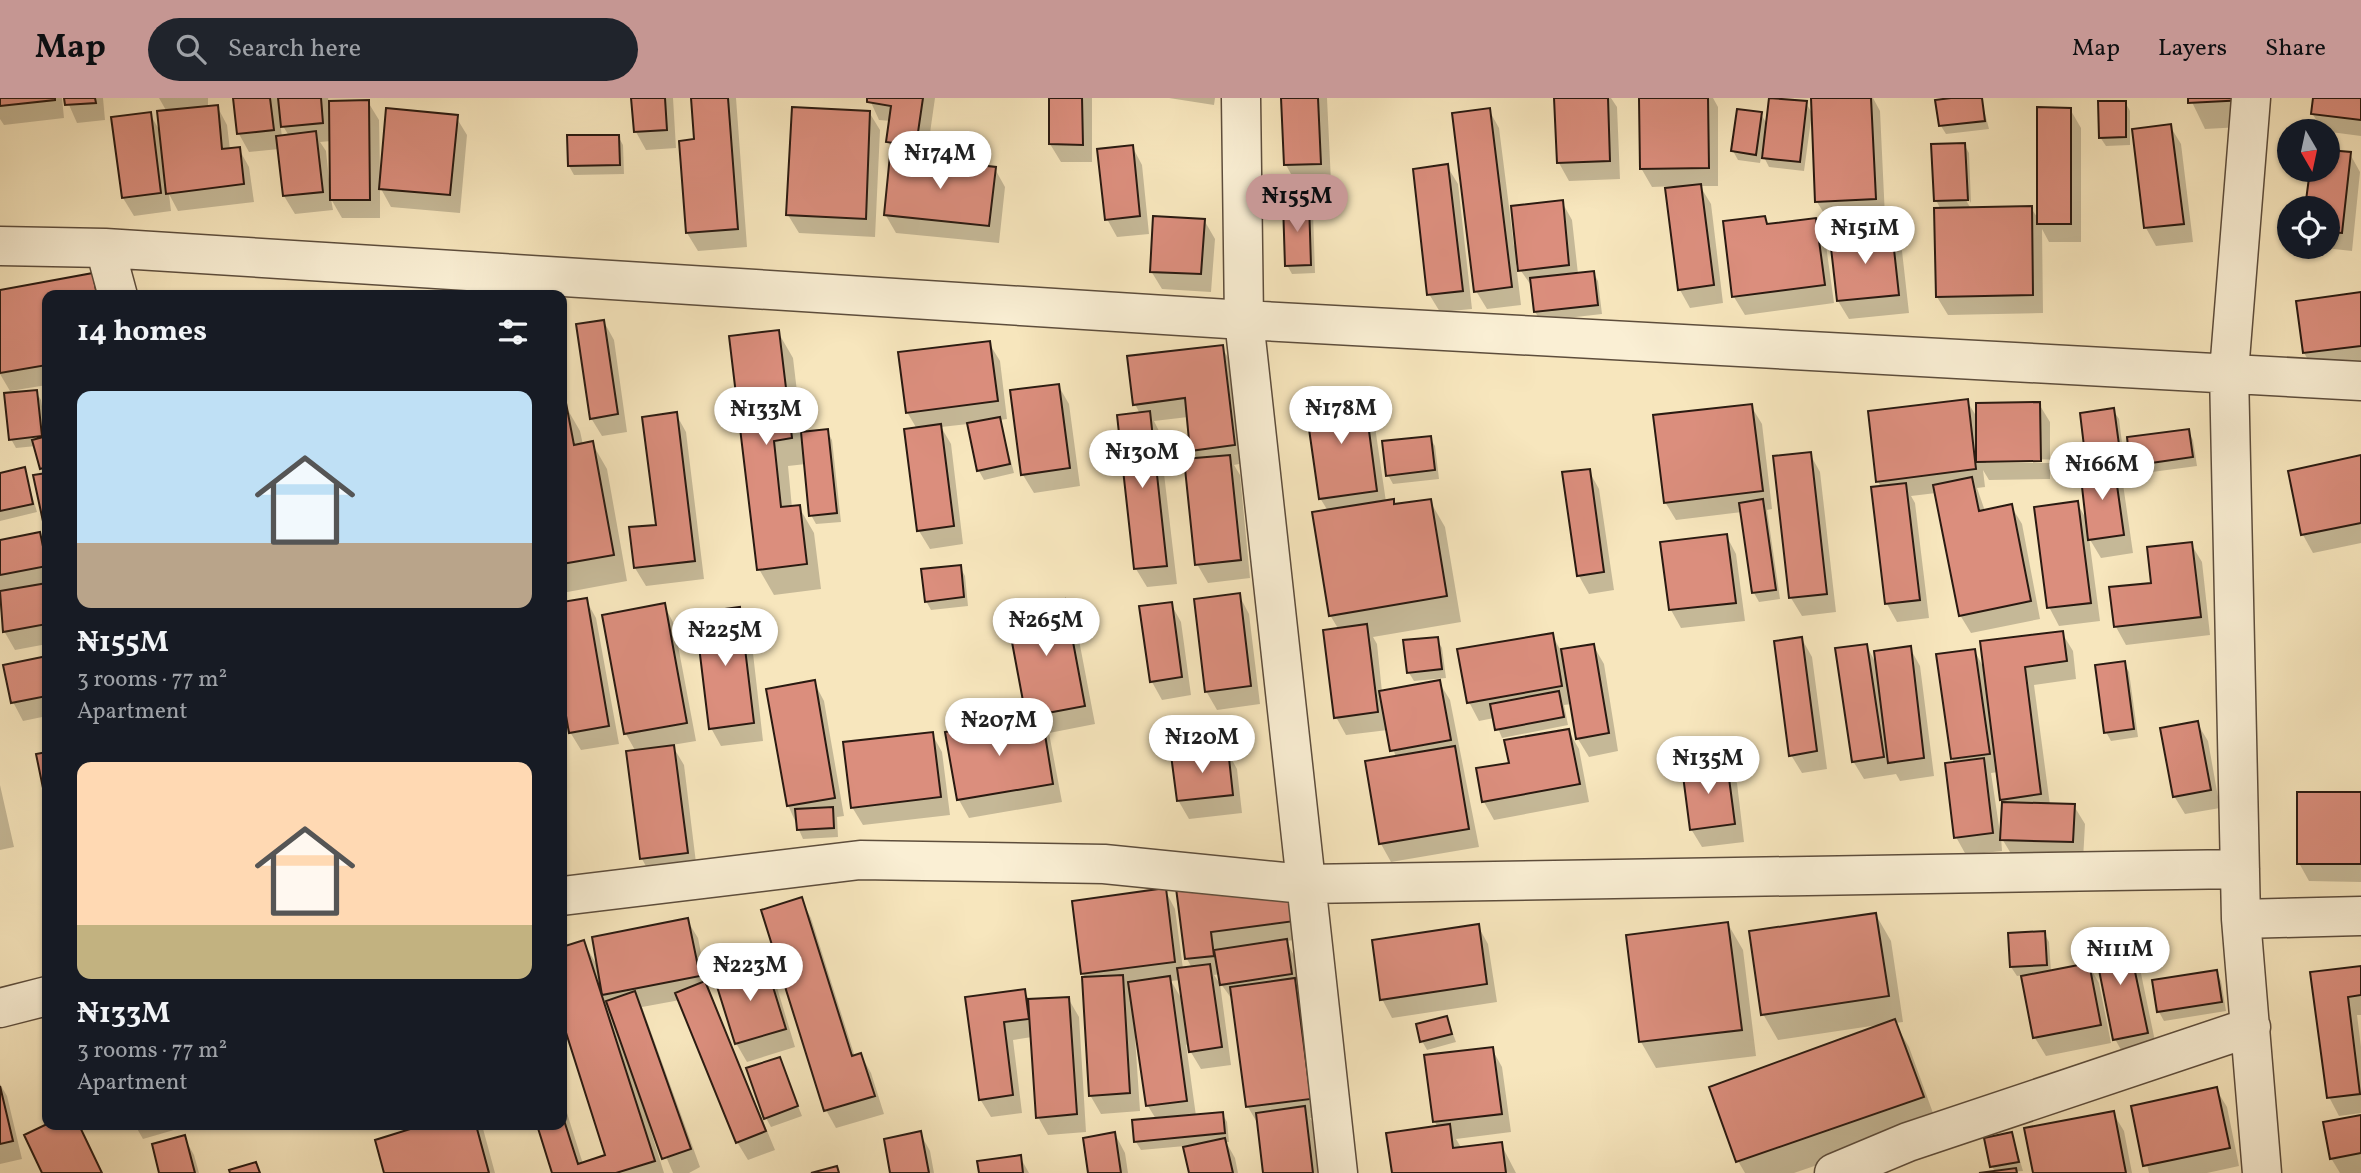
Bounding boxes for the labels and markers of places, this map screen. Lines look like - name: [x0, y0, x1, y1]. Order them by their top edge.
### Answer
- pin: ₦174M: [891, 132, 989, 191]
- pin: ₦155M: [1248, 174, 1346, 234]
- pin: ₦151M: [1816, 206, 1914, 266]
- pin: ₦178M: [1292, 386, 1390, 446]
- pin: ₦133M: [717, 388, 815, 447]
- pin: ₦130M: [1093, 430, 1191, 490]
- pin: ₦166M: [2053, 442, 2151, 502]
- pin: ₦265M: [997, 598, 1095, 658]
- pin: ₦225M: [676, 608, 774, 668]
- pin: ₦207M: [950, 698, 1048, 758]
- pin: ₦120M: [1153, 716, 1251, 775]
- pin: ₦135M: [1659, 736, 1757, 796]
- pin: ₦111M: [2071, 928, 2169, 987]
- pin: ₦223M: [701, 944, 799, 1003]

